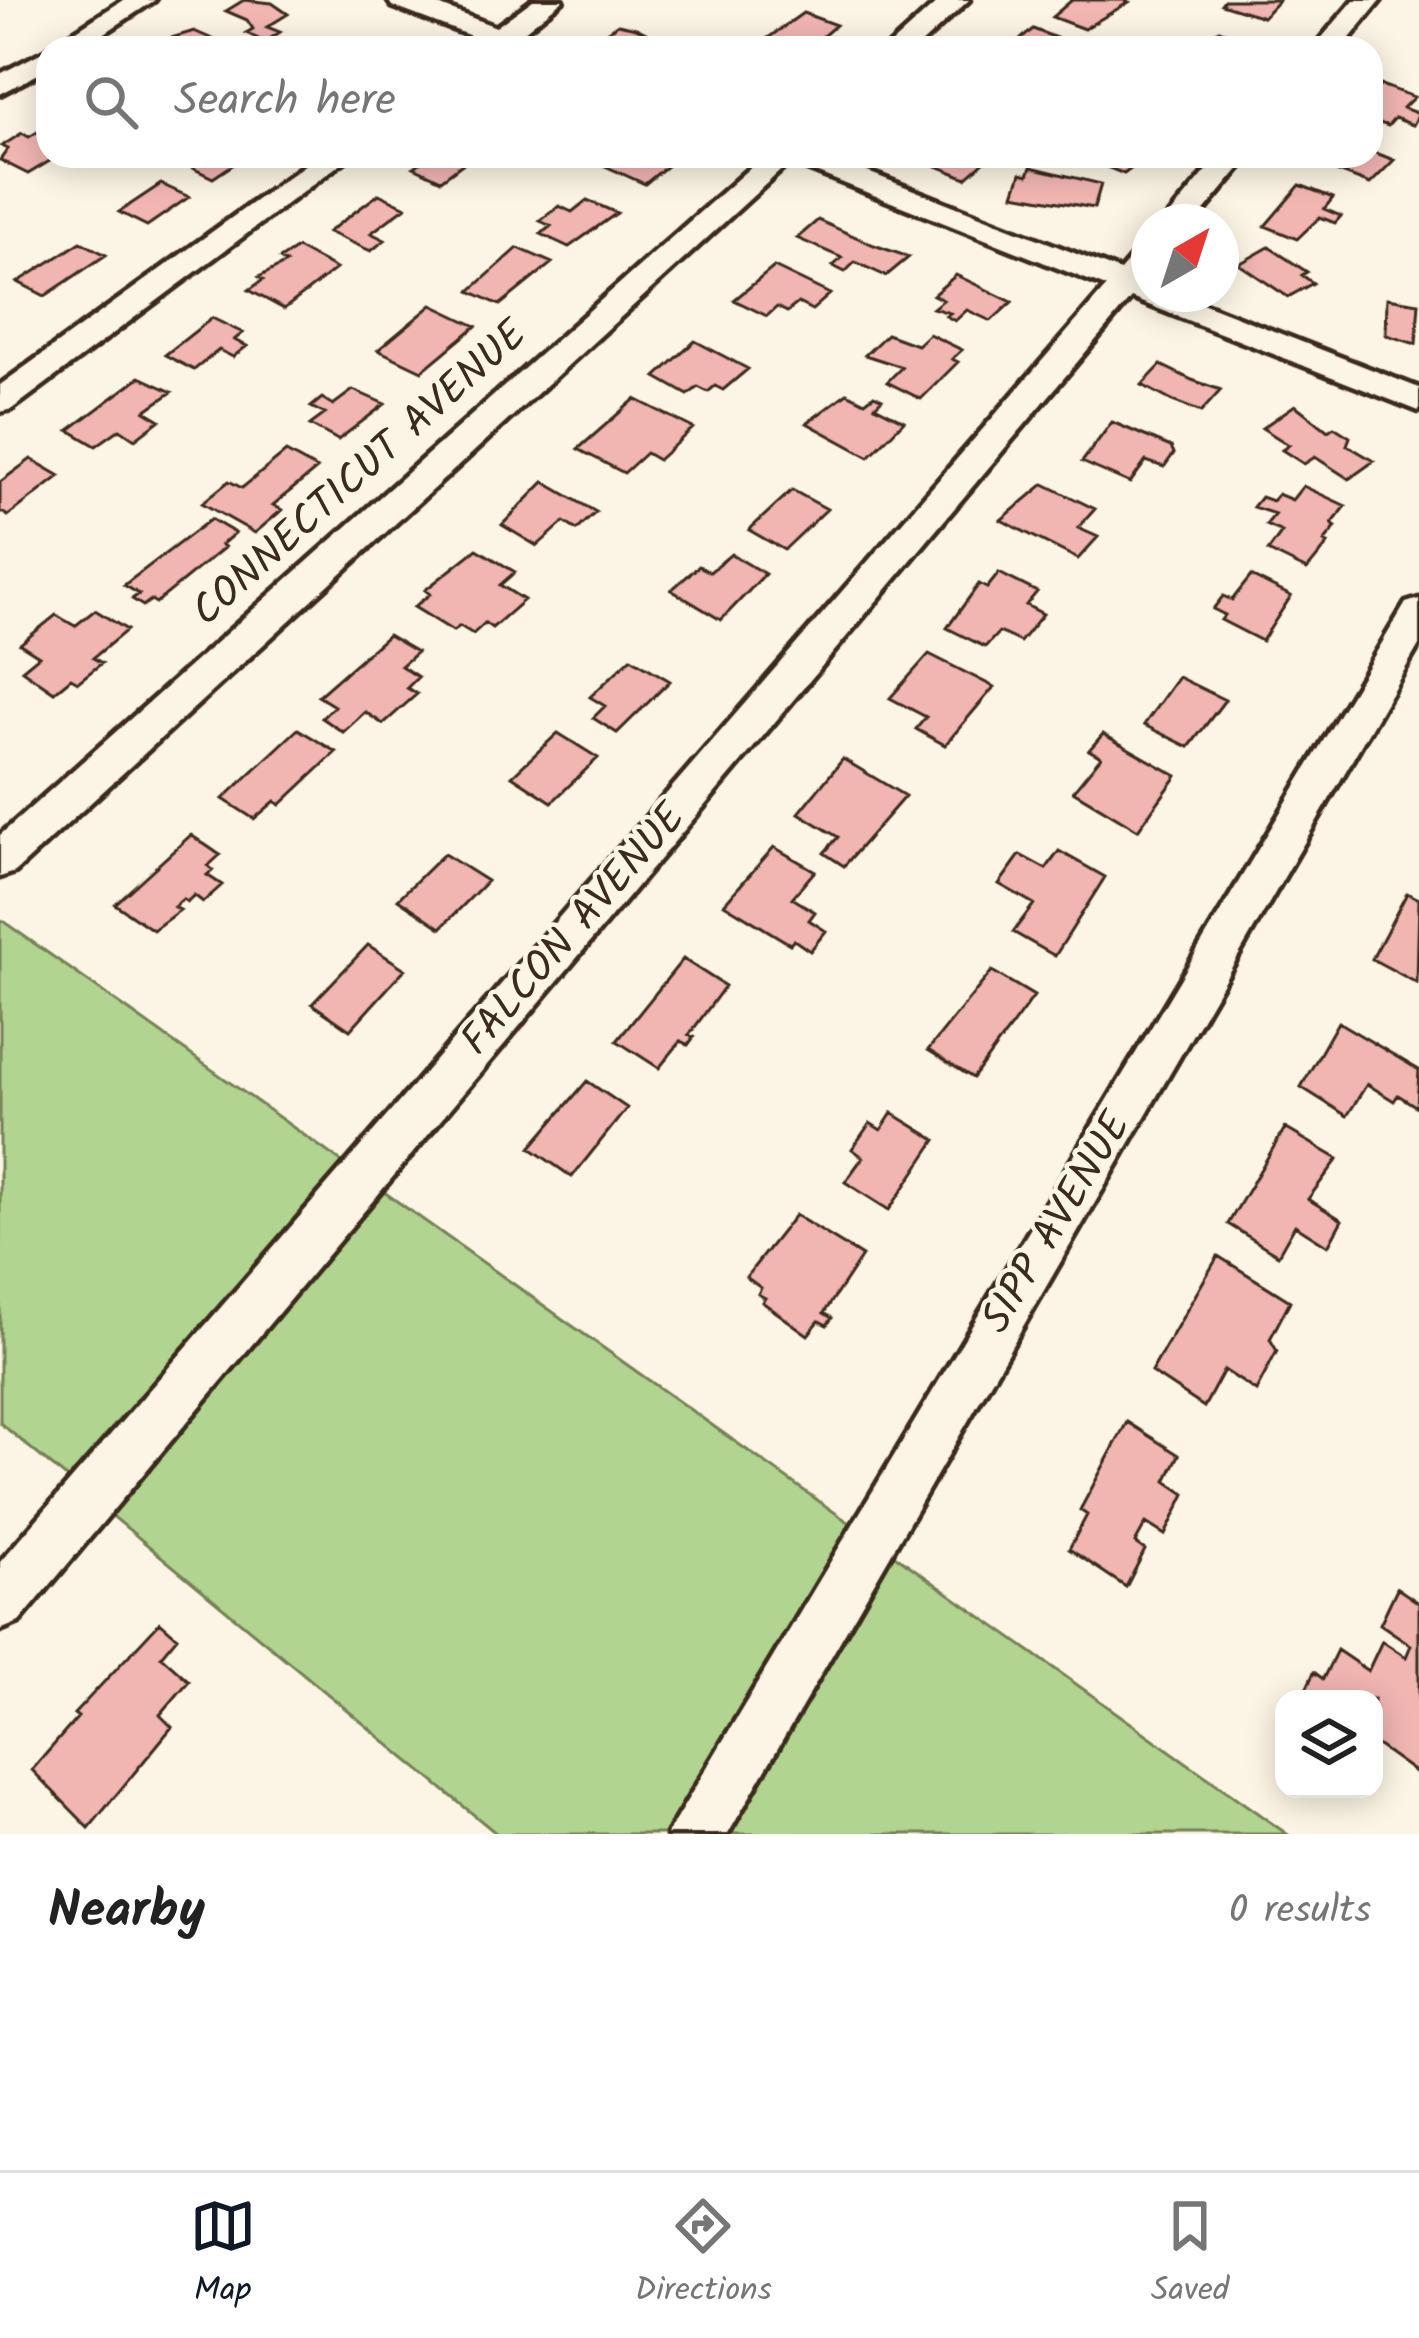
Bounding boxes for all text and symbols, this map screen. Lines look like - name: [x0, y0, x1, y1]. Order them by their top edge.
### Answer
- search box: [36, 36, 1383, 168]
- text: Search here: [174, 66, 396, 138]
- icon: search: [78, 69, 144, 135]
- north arrow: [1131, 204, 1239, 312]
- street label: CONNECTICUT AVENUE: [177, 303, 544, 644]
- street label: FALCON AVENUE: [445, 787, 704, 1072]
- street label: SIPP AVENUE: [964, 1098, 1150, 1347]
- map controls: [1275, 1690, 1383, 1798]
- button: layers: [1275, 1690, 1383, 1798]
- text: Nearby: [48, 1872, 205, 1953]
- text: 0 results: [1229, 1881, 1371, 1943]
- tab: Map: [190, 2193, 256, 2318]
- tab: Directions: [635, 2193, 772, 2318]
- tab: Saved: [1151, 2193, 1229, 2318]

